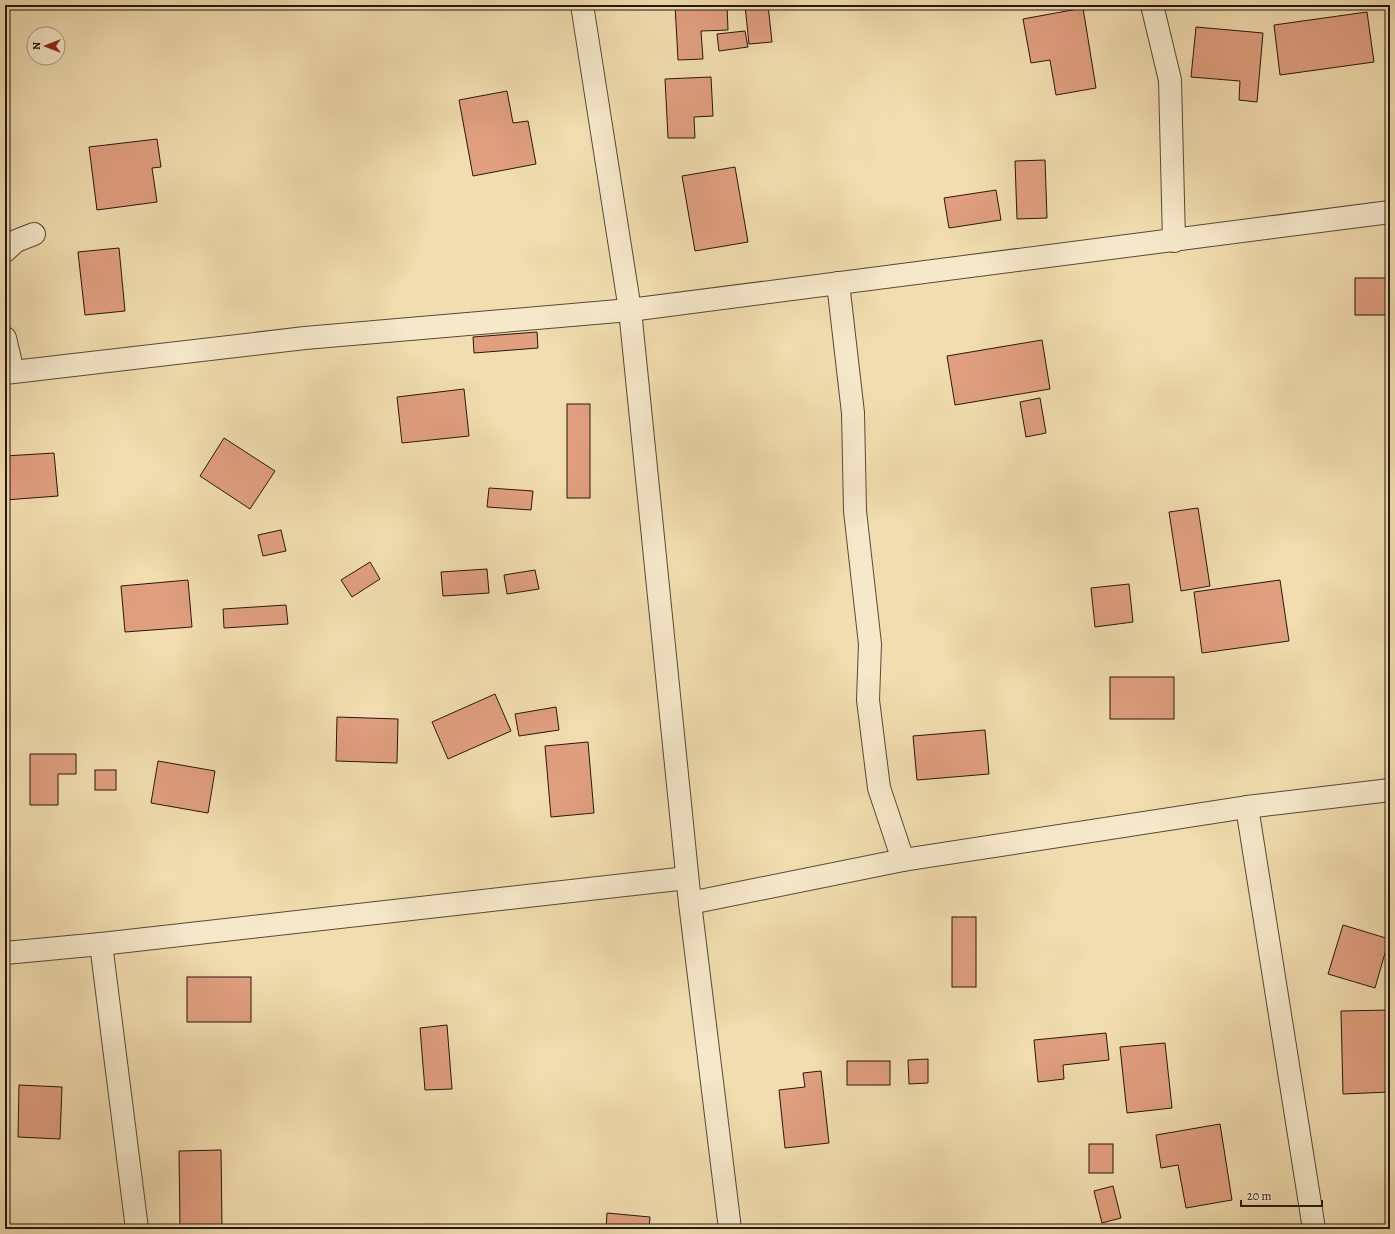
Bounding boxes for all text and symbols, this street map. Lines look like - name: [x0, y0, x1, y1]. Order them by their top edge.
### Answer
- north arrow: [26, 26, 66, 66]
- text: N: [29, 42, 44, 50]
- scale bar: [1241, 1182, 1322, 1208]
- text: 20 m: [1247, 1188, 1271, 1204]

